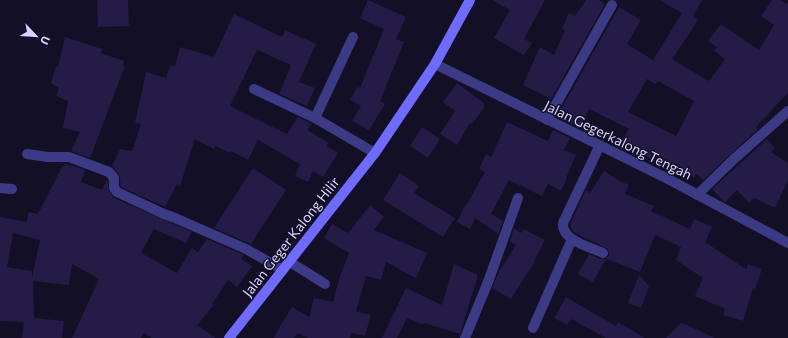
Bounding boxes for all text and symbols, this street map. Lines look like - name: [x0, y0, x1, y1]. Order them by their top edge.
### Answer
- north arrow: [16, 16, 56, 56]
- text: U: [38, 34, 53, 47]
- street label: Jalan Gegerkalong Tengah: [542, 96, 695, 183]
- street label: Jalan Geger Kalong Hilir: [239, 173, 343, 300]

